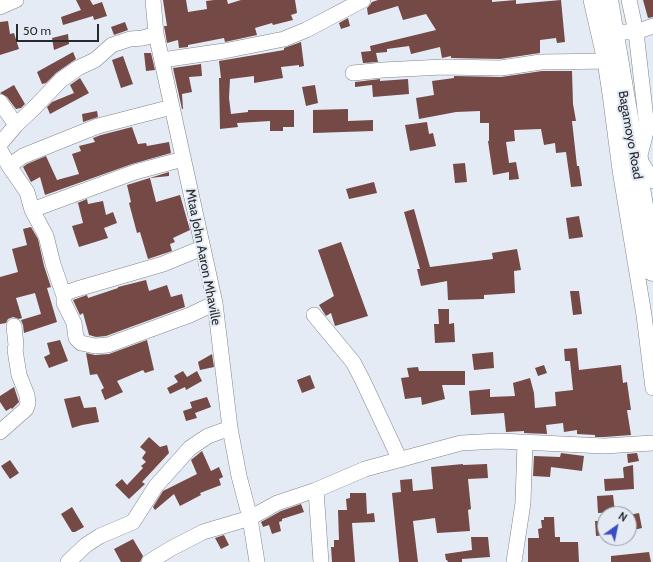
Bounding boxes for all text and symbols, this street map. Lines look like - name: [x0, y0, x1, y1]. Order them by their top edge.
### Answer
- scale bar: [18, 16, 101, 42]
- text: 50 m: [23, 23, 51, 38]
- street label: Bagamoyo Road: [615, 89, 645, 181]
- street label: Mtaa John Aaron Mhaville: [182, 188, 224, 326]
- north arrow: [597, 506, 637, 546]
- text: N: [616, 509, 630, 525]

